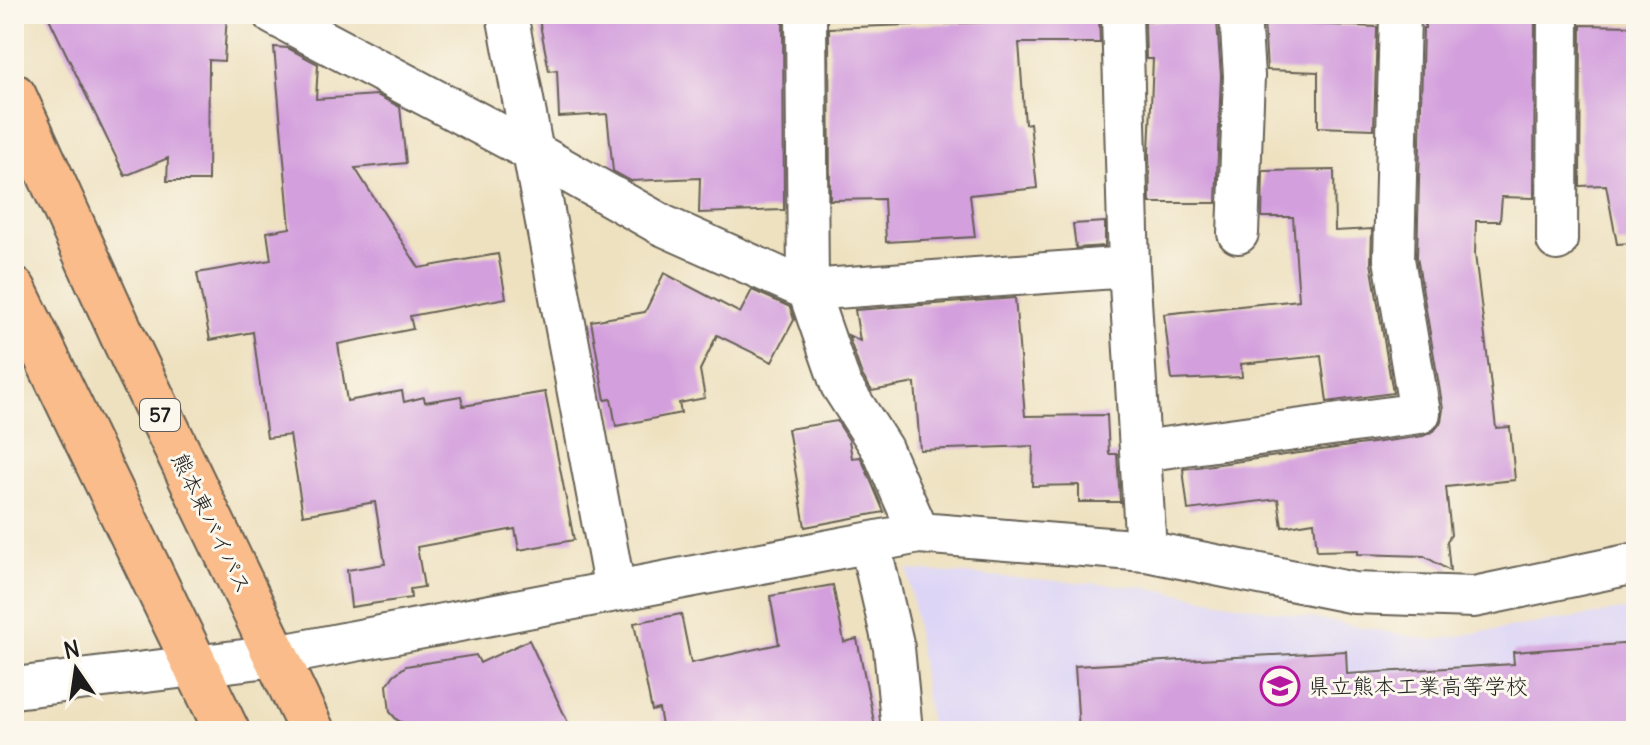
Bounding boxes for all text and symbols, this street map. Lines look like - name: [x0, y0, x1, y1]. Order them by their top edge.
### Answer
- road number: 57: [140, 399, 180, 431]
- street label: 熊本東バイパス: [166, 448, 258, 598]
- north arrow: [36, 629, 116, 709]
- text: N: [61, 634, 82, 665]
- school or university icon: 県立熊本工業高等学校: [1259, 665, 1301, 707]
- place label: 県立熊本工業高等学校: [1308, 672, 1528, 700]

